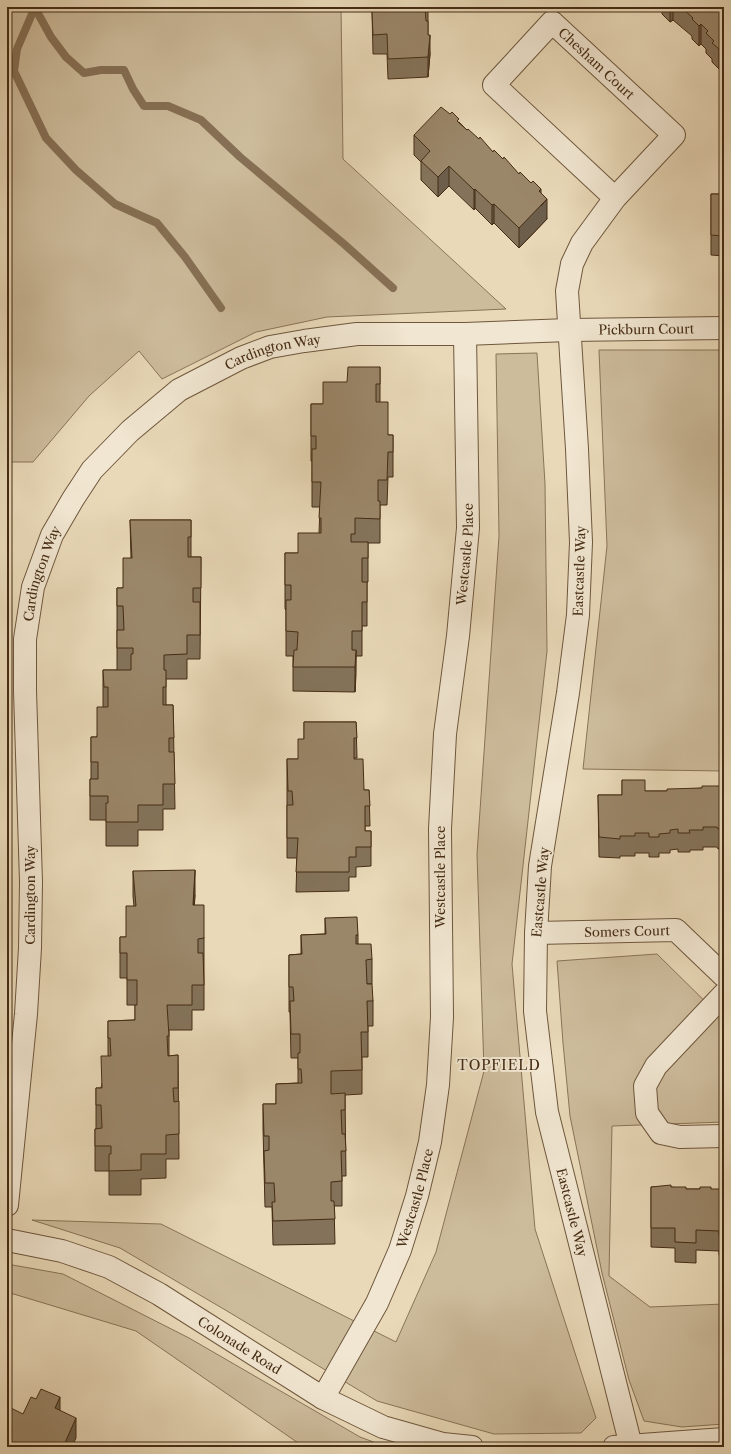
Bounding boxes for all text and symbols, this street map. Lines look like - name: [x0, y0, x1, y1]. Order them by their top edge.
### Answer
- street label: Chesham Court: [555, 24, 638, 103]
- street label: Pickburn Court: [598, 320, 695, 338]
- street label: Cardington Way: [222, 331, 322, 373]
- street label: Westcastle Place: [453, 503, 476, 607]
- street label: Cardington Way: [20, 522, 64, 622]
- street label: Eastcastle Way: [569, 525, 589, 617]
- street label: Westcastle Place: [432, 826, 448, 929]
- street label: Cardington Way: [22, 844, 38, 945]
- street label: Eastcastle Way: [528, 845, 552, 938]
- street label: Somers Court: [584, 922, 670, 940]
- district label: TOPFIELD: [457, 1056, 541, 1074]
- street label: Westcastle Place: [393, 1147, 436, 1251]
- street label: Eastcastle Way: [553, 1166, 591, 1259]
- street label: Colonade Road: [195, 1313, 284, 1378]

